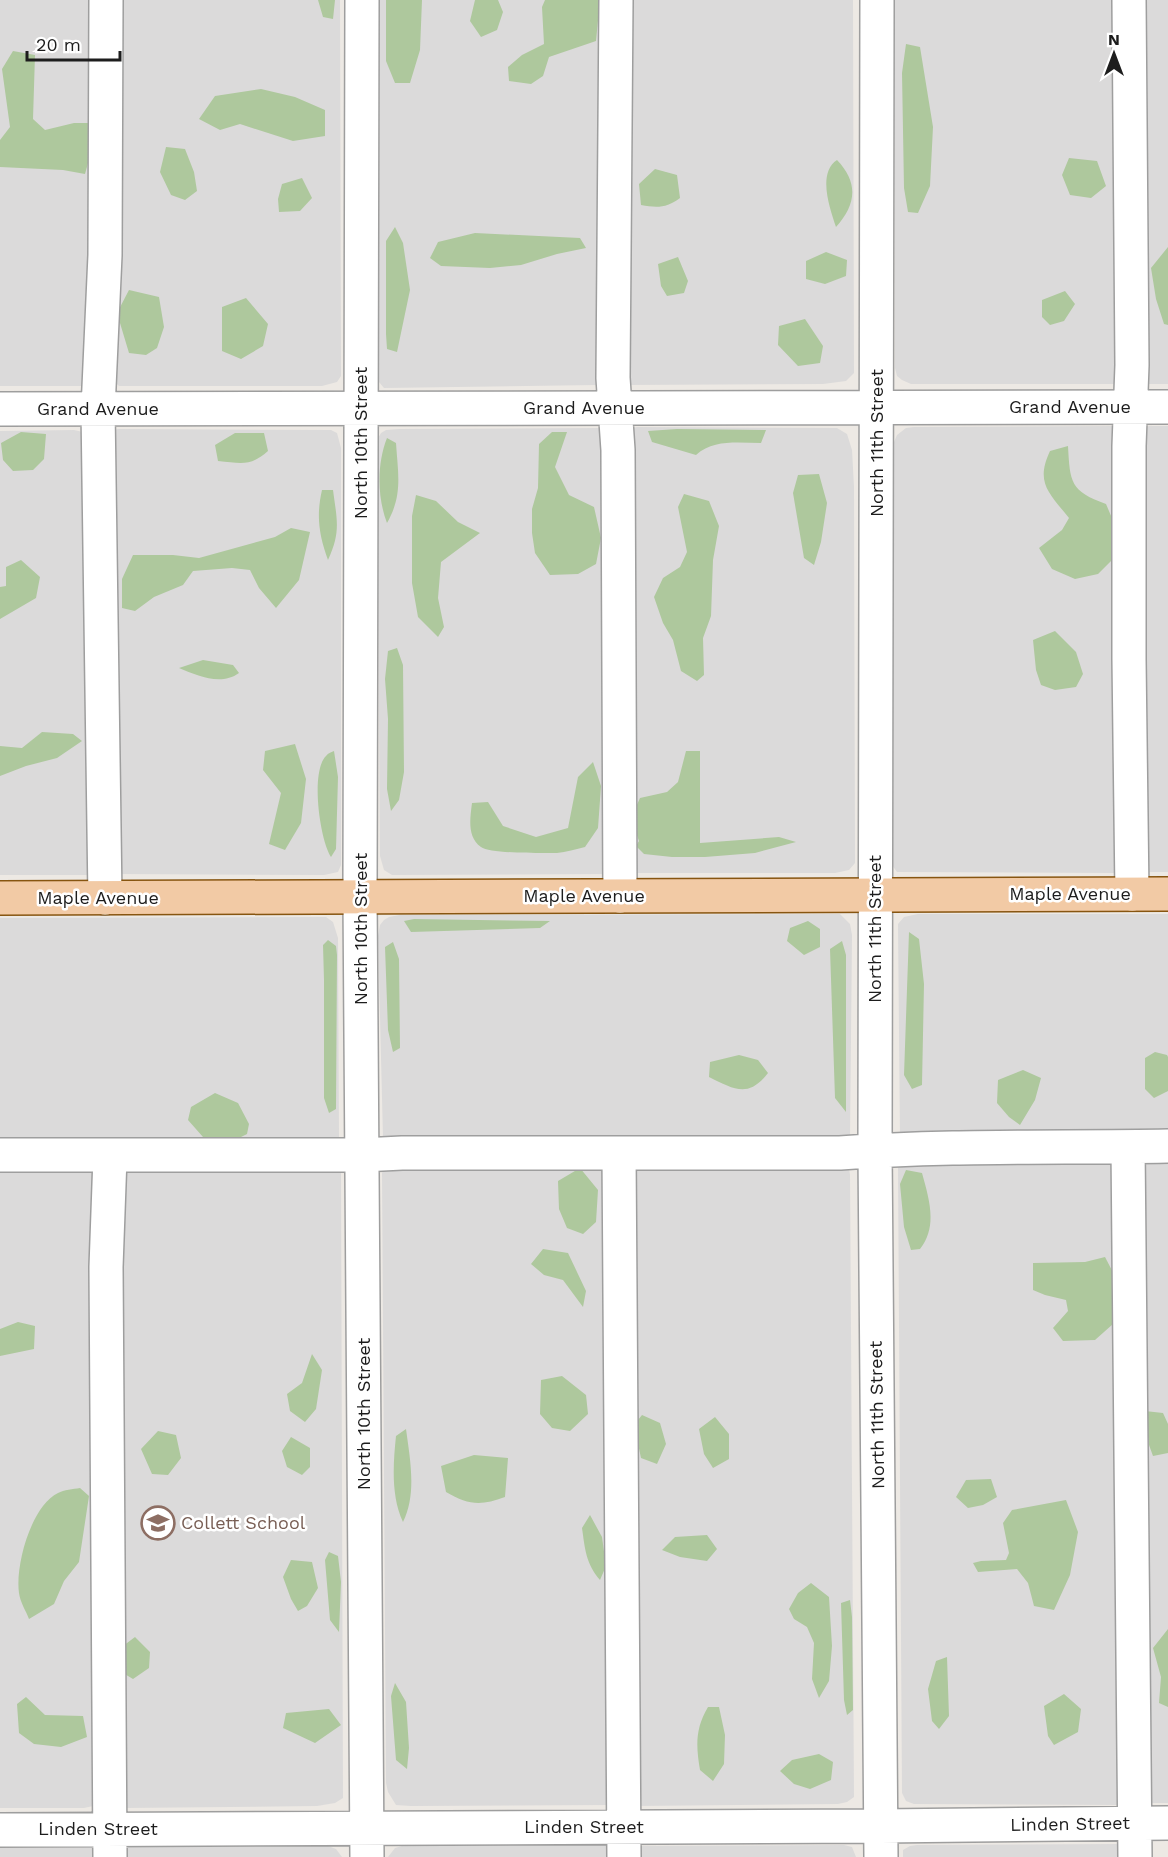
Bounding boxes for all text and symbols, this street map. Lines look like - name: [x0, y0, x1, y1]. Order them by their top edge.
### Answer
- scale bar: [27, 24, 120, 62]
- north arrow: [1084, 24, 1144, 84]
- text: N: [1108, 30, 1120, 49]
- text: 20 m: [36, 34, 81, 55]
- street label: North 10th Street: [350, 366, 371, 519]
- street label: North 11th Street: [866, 368, 887, 517]
- street label: Grand Avenue: [1009, 396, 1131, 417]
- street label: Grand Avenue: [523, 397, 645, 418]
- street label: Grand Avenue: [37, 398, 159, 419]
- street label: North 10th Street: [350, 852, 371, 1005]
- street label: North 11th Street: [864, 854, 885, 1003]
- street label: Maple Avenue: [1009, 883, 1131, 904]
- street label: Maple Avenue: [523, 885, 645, 906]
- street label: Maple Avenue: [37, 887, 159, 908]
- street label: North 10th Street: [353, 1337, 374, 1490]
- street label: North 11th Street: [865, 1340, 888, 1489]
- school or university icon: Collett School: [140, 1505, 176, 1541]
- place label: Collett School: [181, 1512, 306, 1533]
- street label: Linden Street: [1010, 1812, 1131, 1835]
- street label: Linden Street: [524, 1816, 644, 1837]
- street label: Linden Street: [38, 1818, 158, 1839]

